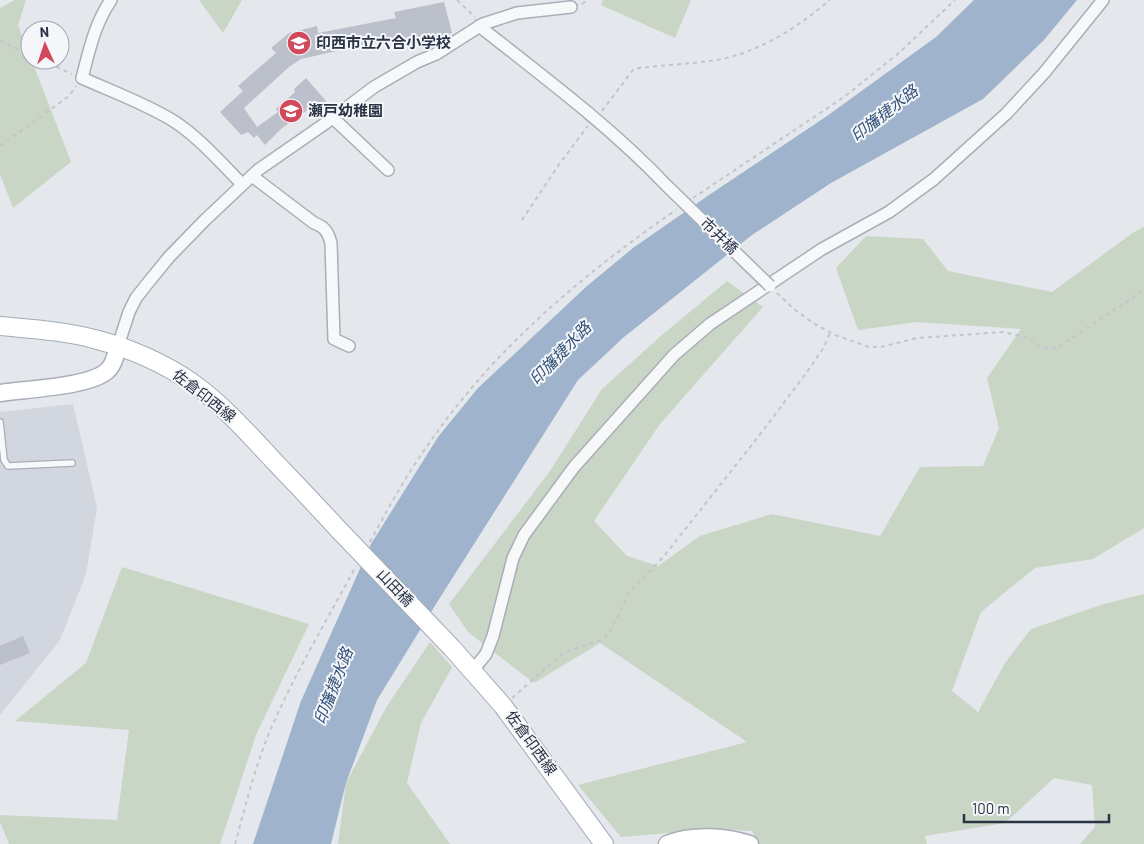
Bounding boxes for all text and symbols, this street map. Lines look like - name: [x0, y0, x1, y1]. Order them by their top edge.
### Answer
- north arrow: [20, 20, 70, 70]
- text: N: [39, 23, 49, 40]
- school or university icon: 印西市立六合小学校: [286, 30, 312, 56]
- place label: 印西市立六合小学校: [316, 33, 451, 51]
- water label: 印旛捷水路: [846, 79, 923, 145]
- school or university icon: 瀬戸幼稚園: [278, 98, 304, 124]
- place label: 瀬戸幼稚園: [308, 101, 383, 119]
- street label: 市井橋: [697, 213, 742, 257]
- water label: 印旛捷水路: [525, 316, 596, 388]
- street label: 佐倉印西線: [170, 365, 240, 425]
- street label: 山田橋: [374, 565, 418, 610]
- water label: 印旛捷水路: [309, 643, 356, 727]
- street label: 佐倉印西線: [502, 707, 561, 778]
- scale bar: [964, 792, 1109, 824]
- text: 100 m: [972, 799, 1010, 817]

